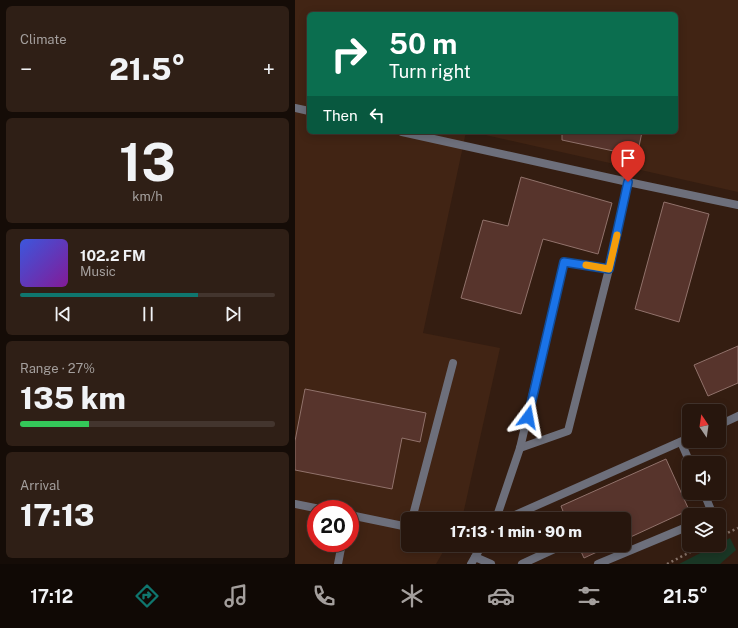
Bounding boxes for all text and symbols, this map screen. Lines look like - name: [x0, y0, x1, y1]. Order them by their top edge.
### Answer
- text: 50 m: [389, 27, 457, 60]
- icon: right: [323, 28, 375, 80]
- text: Climate: [20, 32, 67, 47]
- text: 21.5°: [109, 51, 186, 87]
- text: −: [20, 56, 32, 82]
- text: +: [263, 56, 275, 82]
- text: Turn right: [389, 61, 471, 82]
- icon: left: [366, 104, 388, 126]
- text: Then: [323, 107, 358, 124]
- text: 13: [119, 132, 176, 193]
- pin: [611, 141, 645, 182]
- icon: arrive: [617, 147, 639, 169]
- text: km/h: [132, 189, 163, 204]
- text: 102.2 FM: [80, 247, 146, 264]
- text: Music: [80, 264, 116, 279]
- icon: previous: [52, 303, 74, 325]
- icon: pause: [137, 303, 159, 325]
- icon: next: [222, 303, 244, 325]
- text: Range · 27%: [20, 361, 95, 376]
- text: 135 km: [20, 380, 126, 416]
- position arrow: [507, 396, 549, 438]
- north arrow: [682, 404, 726, 448]
- map controls: [682, 404, 726, 552]
- button: sound: [682, 456, 726, 500]
- text: Arrival: [20, 478, 60, 493]
- text: 17:13: [20, 497, 95, 533]
- speed limit sign: 20: [307, 500, 359, 552]
- button: layers: [682, 508, 726, 552]
- text: 17:13 · 1 min · 90 m: [450, 523, 582, 540]
- icon: directions: [133, 582, 161, 610]
- icon: music: [222, 582, 250, 610]
- icon: phone: [310, 582, 338, 610]
- icon: climate: [398, 582, 426, 610]
- icon: car: [487, 582, 515, 610]
- icon: filters: [575, 582, 603, 610]
- text: 17:12: [30, 586, 73, 607]
- text: 21.5°: [663, 586, 708, 607]

